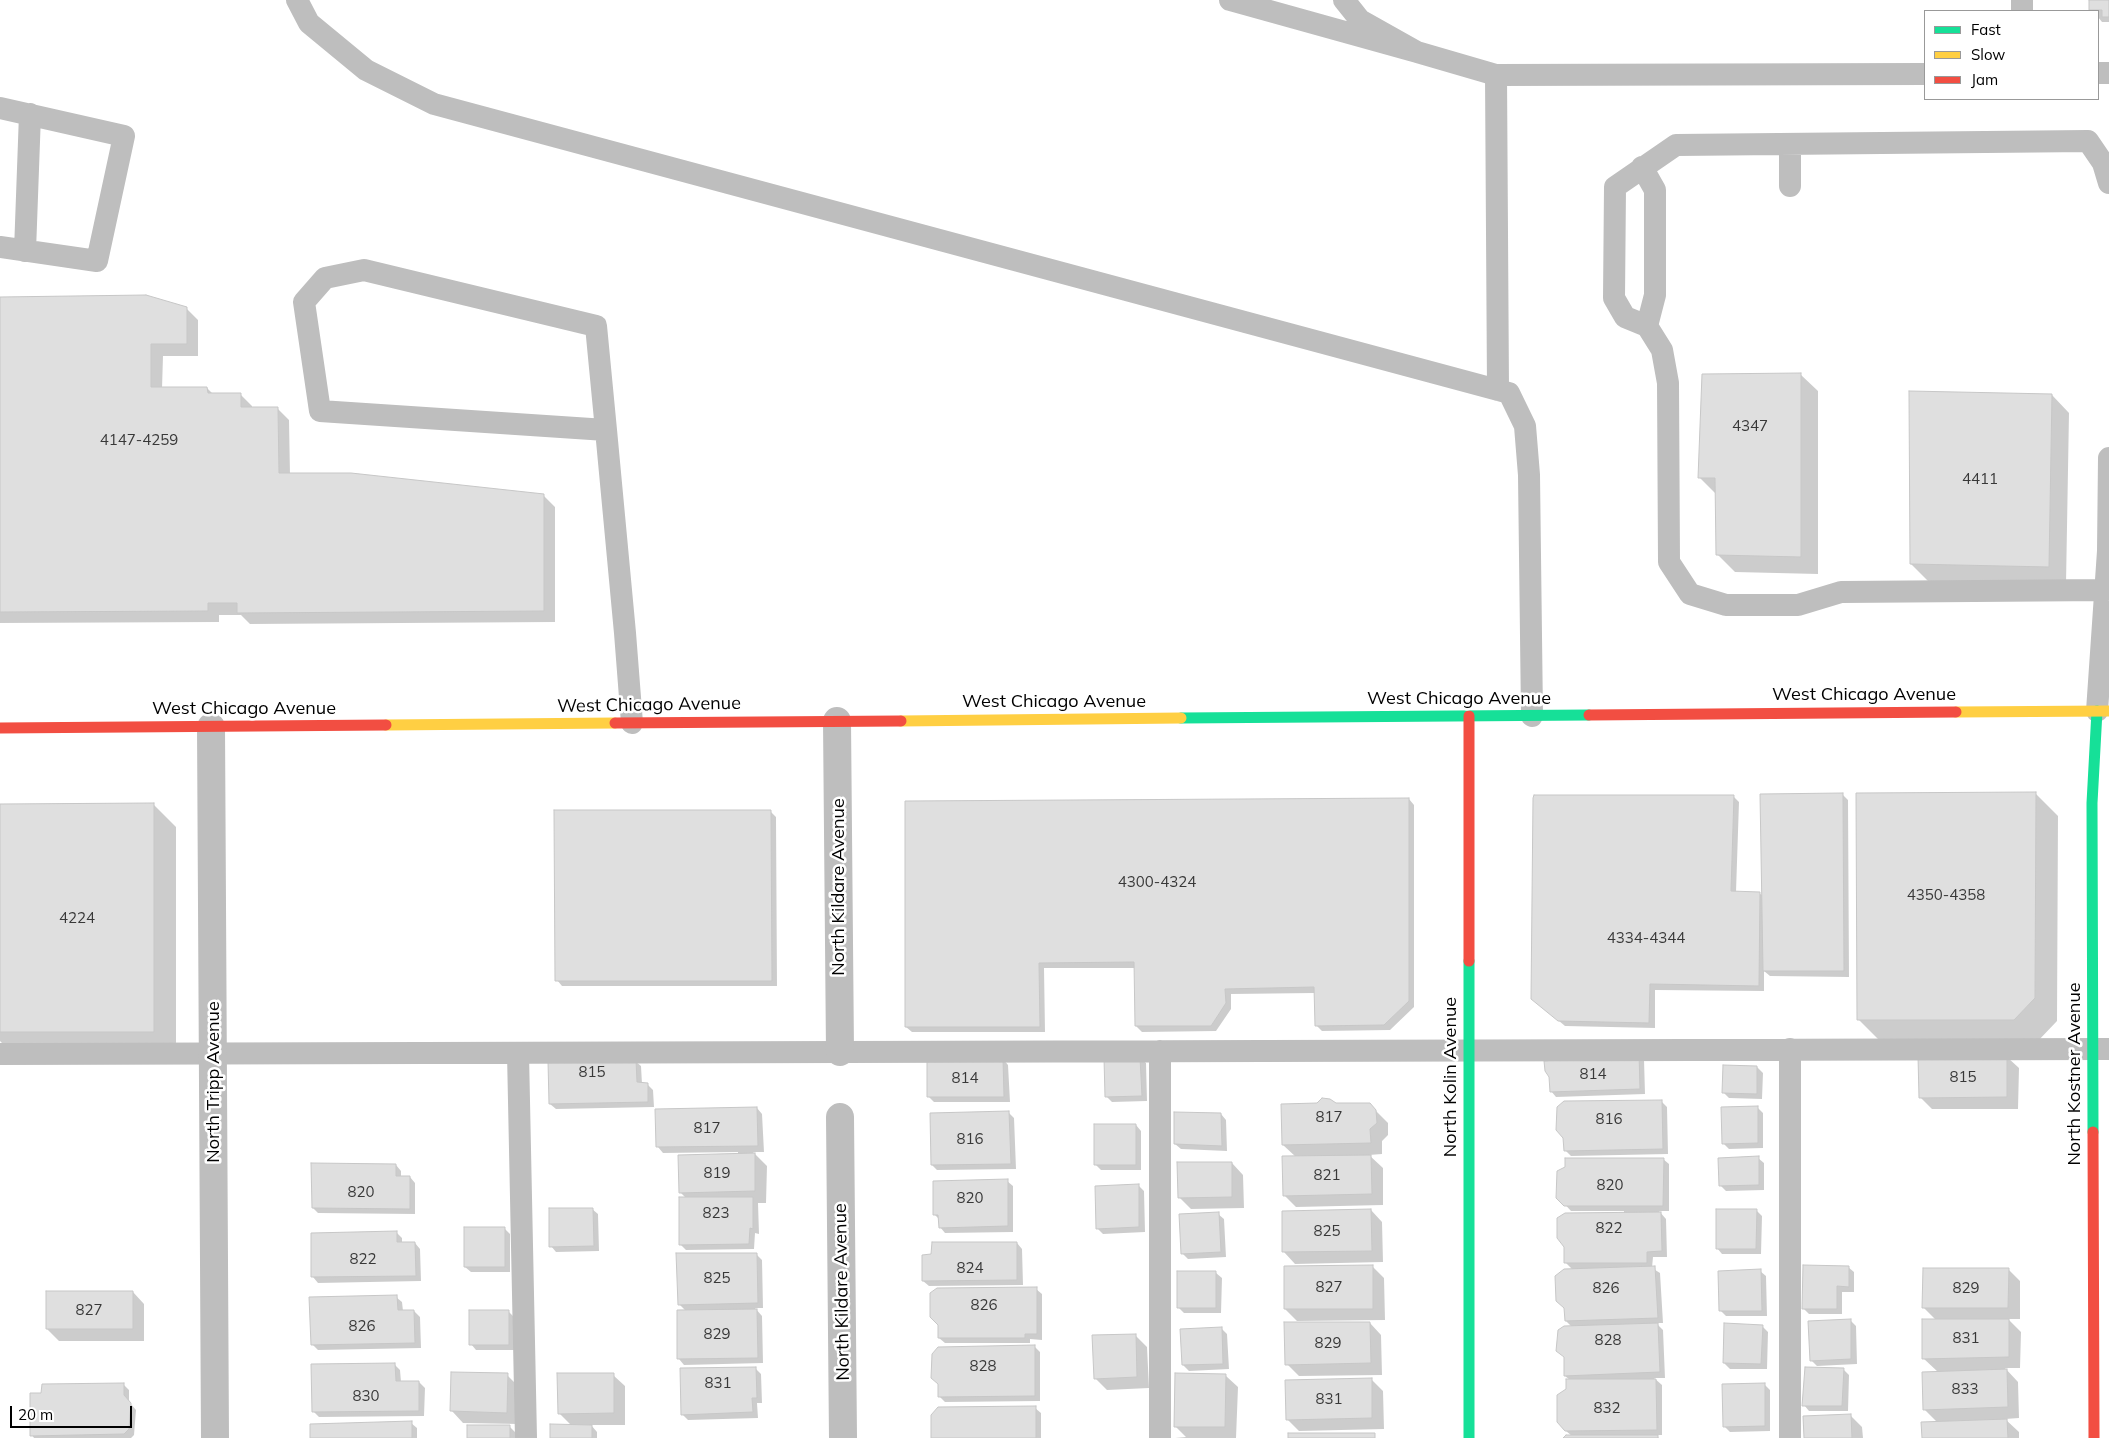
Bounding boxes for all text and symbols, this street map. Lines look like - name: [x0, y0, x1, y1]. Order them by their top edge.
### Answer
- legend: [1924, 10, 2099, 100]
- text: Fast: [1971, 20, 2001, 39]
- text: Slow: [1971, 45, 2005, 64]
- text: Jam: [1971, 70, 1998, 89]
- house number: 4347: [1732, 417, 1768, 435]
- house number: 4147-4259: [100, 431, 178, 449]
- house number: 4411: [1962, 470, 1998, 488]
- street label: West Chicago Avenue: [1772, 684, 1956, 706]
- street label: West Chicago Avenue: [1367, 688, 1551, 710]
- street label: West Chicago Avenue: [962, 691, 1146, 713]
- street label: West Chicago Avenue: [557, 693, 741, 717]
- street label: West Chicago Avenue: [152, 698, 336, 720]
- street label: North Kildare Avenue: [828, 798, 850, 976]
- house number: 4300-4324: [1118, 873, 1196, 891]
- house number: 4350-4358: [1907, 886, 1985, 904]
- house number: 4224: [59, 909, 95, 927]
- house number: 4334-4344: [1607, 929, 1685, 947]
- street label: North Kostner Avenue: [2064, 982, 2086, 1166]
- street label: North Kolin Avenue: [1440, 997, 1462, 1157]
- street label: North Tripp Avenue: [203, 1001, 225, 1163]
- house number: 815: [579, 1063, 605, 1081]
- house number: 814: [1580, 1065, 1606, 1083]
- house number: 815: [1950, 1068, 1976, 1086]
- house number: 814: [952, 1069, 978, 1087]
- house number: 817: [1316, 1108, 1342, 1126]
- house number: 816: [1596, 1110, 1622, 1128]
- house number: 817: [694, 1119, 720, 1137]
- house number: 816: [957, 1130, 983, 1148]
- house number: 819: [704, 1164, 730, 1182]
- house number: 821: [1314, 1166, 1340, 1184]
- house number: 820: [1597, 1176, 1623, 1194]
- house number: 820: [348, 1183, 374, 1201]
- house number: 820: [957, 1189, 983, 1207]
- street label: North Kildare Avenue: [830, 1203, 854, 1381]
- house number: 823: [703, 1204, 729, 1222]
- house number: 822: [1596, 1219, 1622, 1237]
- house number: 825: [1314, 1222, 1340, 1240]
- house number: 822: [350, 1250, 376, 1268]
- house number: 824: [957, 1259, 983, 1277]
- house number: 825: [704, 1269, 730, 1287]
- house number: 827: [1316, 1278, 1342, 1296]
- house number: 826: [1593, 1279, 1619, 1297]
- house number: 829: [1953, 1279, 1979, 1297]
- house number: 826: [971, 1296, 997, 1314]
- house number: 827: [76, 1301, 102, 1319]
- house number: 826: [349, 1317, 375, 1335]
- house number: 829: [704, 1325, 730, 1343]
- house number: 831: [1953, 1329, 1979, 1347]
- house number: 828: [1595, 1331, 1621, 1349]
- house number: 829: [1315, 1334, 1341, 1352]
- house number: 828: [970, 1357, 996, 1375]
- house number: 831: [705, 1374, 731, 1392]
- house number: 833: [1952, 1380, 1978, 1398]
- house number: 830: [353, 1387, 379, 1405]
- house number: 831: [1316, 1390, 1342, 1408]
- scale bar: [12, 1396, 135, 1428]
- house number: 832: [1594, 1399, 1620, 1417]
- text: 20 m: [18, 1405, 53, 1424]

